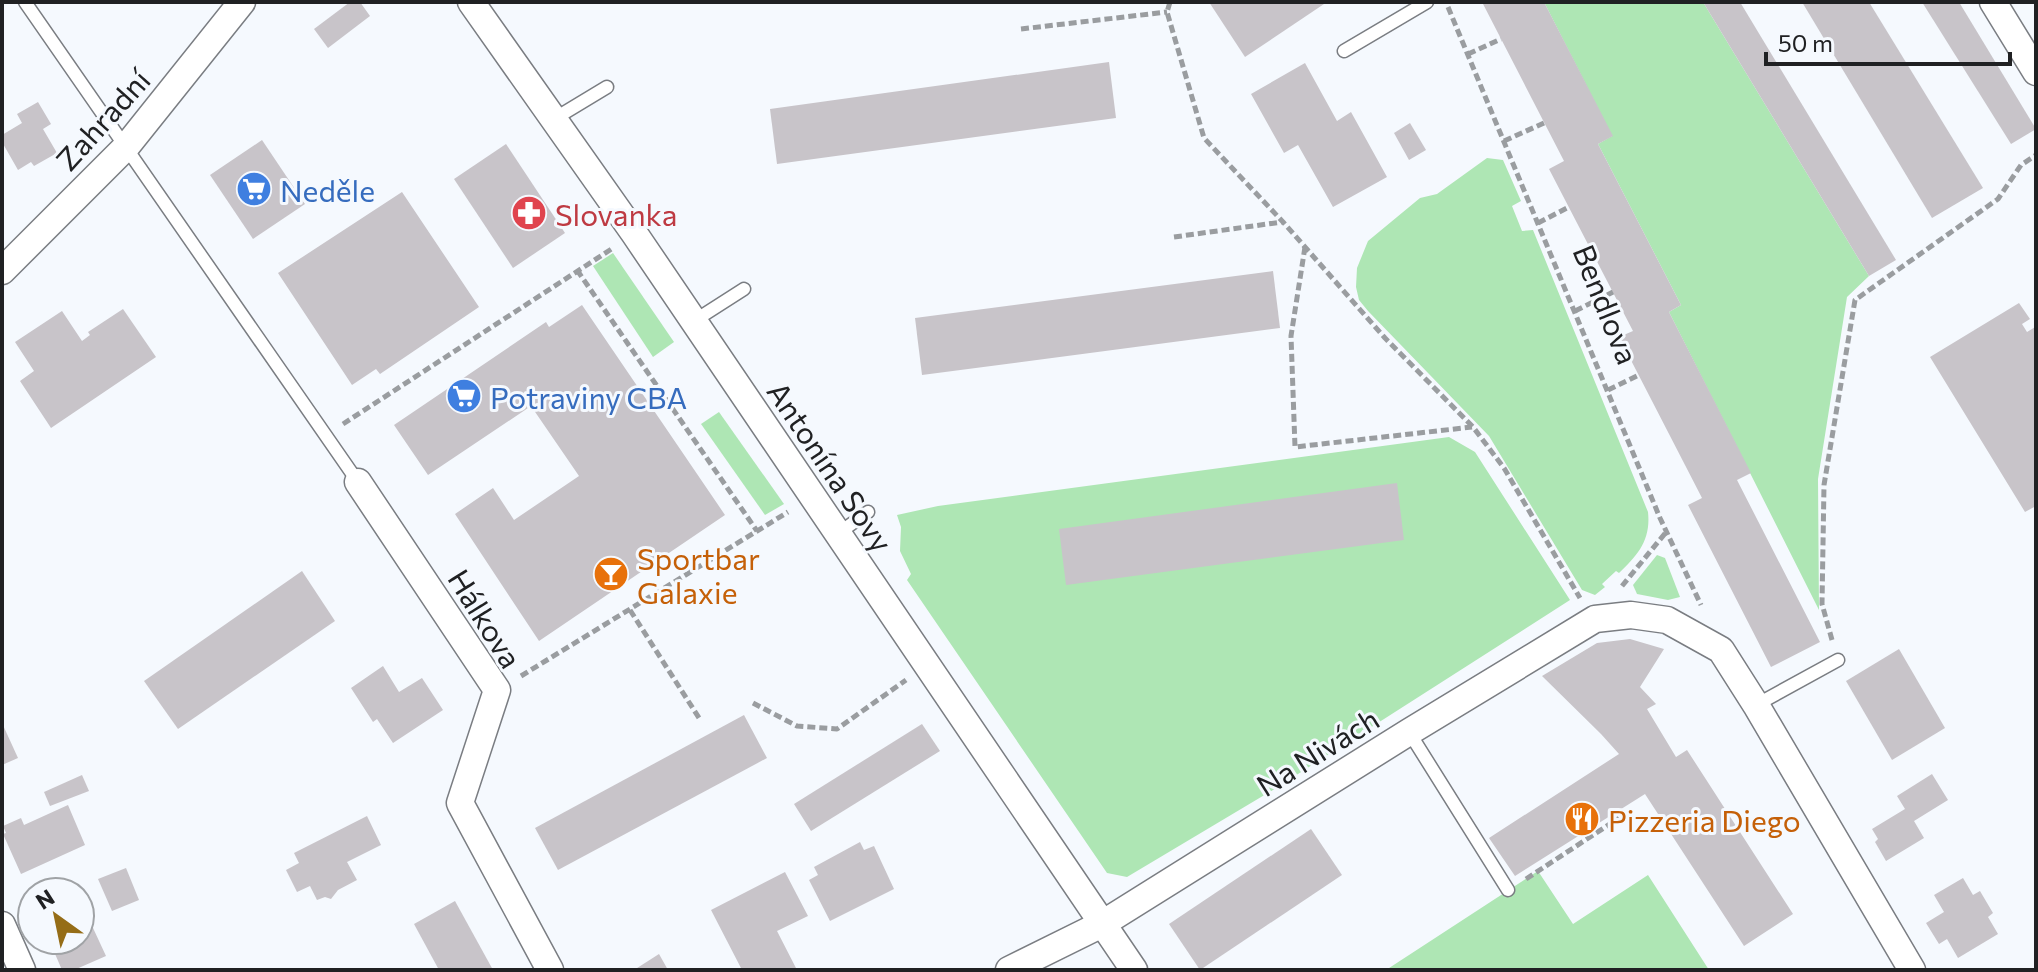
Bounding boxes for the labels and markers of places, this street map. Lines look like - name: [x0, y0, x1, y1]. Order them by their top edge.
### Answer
- supermarket icon: Neděle: [235, 170, 273, 208]
- place label: Neděle: [280, 171, 375, 208]
- pharmacy icon: Slovanka: [510, 194, 548, 232]
- place label: Slovanka: [555, 195, 678, 232]
- supermarket icon: Potraviny CBA: [445, 377, 483, 415]
- place label: Potraviny CBA: [490, 378, 687, 415]
- place label: Sportbar Galaxie: [637, 539, 760, 610]
- bar icon: Sportbar Galaxie: [592, 555, 630, 593]
- restaurant icon: Pizzeria Diego: [1563, 800, 1601, 838]
- place label: Pizzeria Diego: [1608, 801, 1801, 838]

